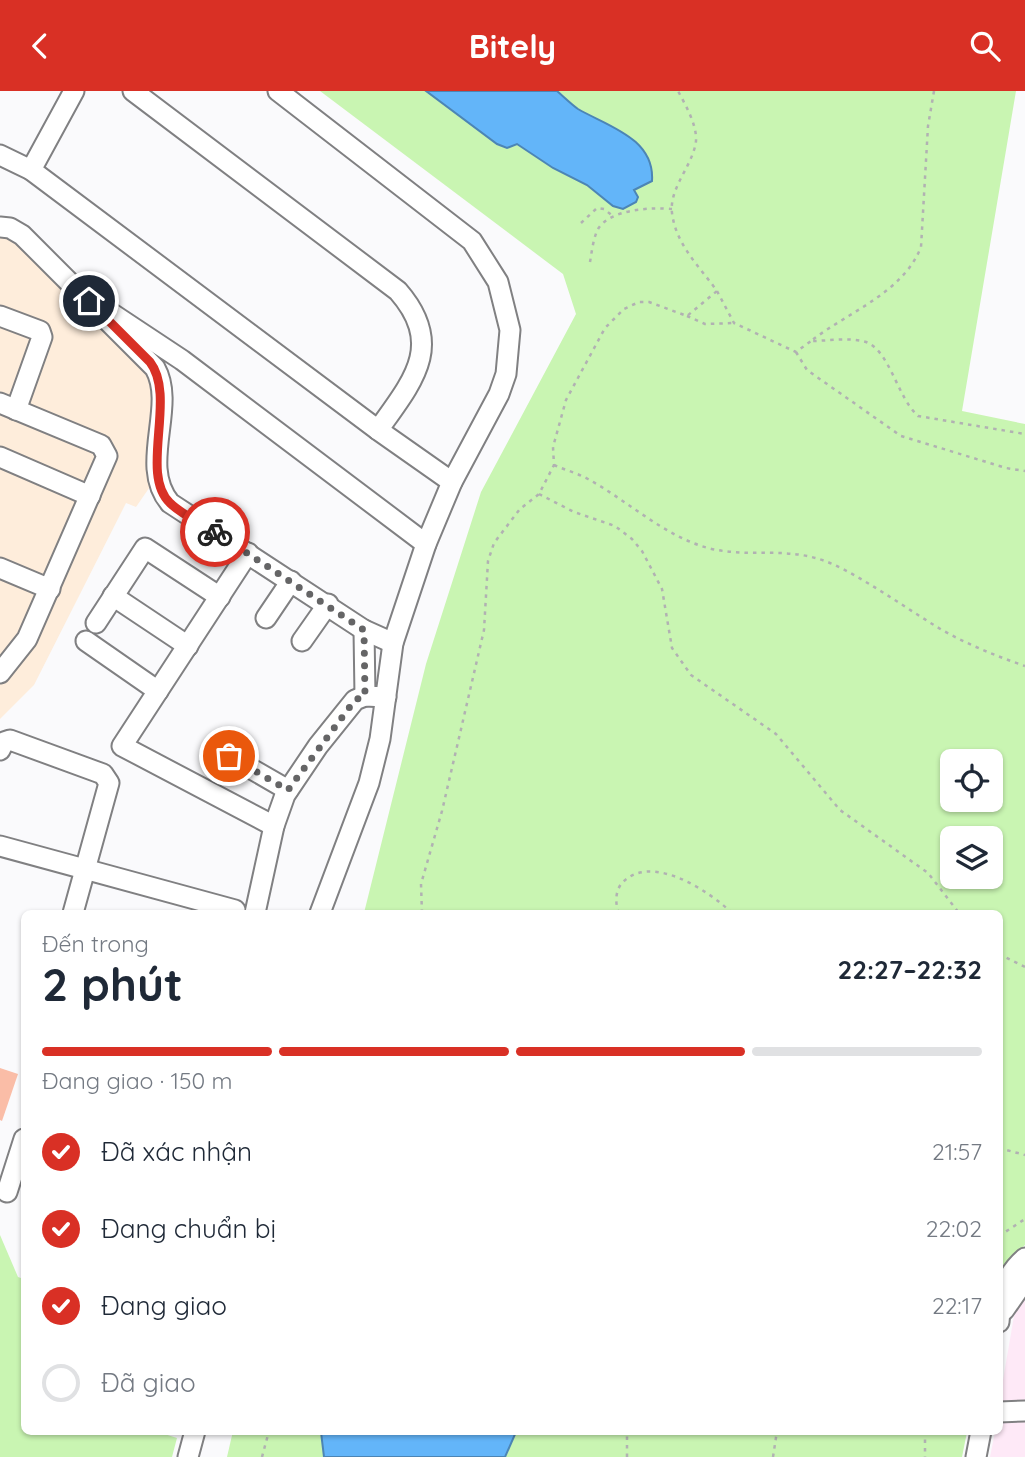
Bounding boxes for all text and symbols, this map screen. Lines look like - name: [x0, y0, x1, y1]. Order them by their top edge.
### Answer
- text: Bitely: [469, 26, 556, 66]
- icon: back: [21, 27, 59, 65]
- icon: search: [966, 27, 1004, 65]
- pin: [59, 271, 119, 331]
- icon: home: [70, 282, 108, 320]
- courier: [180, 497, 250, 567]
- icon: bike: [196, 513, 234, 551]
- pin: [199, 726, 259, 786]
- icon: bag: [210, 737, 248, 775]
- map controls: [940, 749, 1003, 889]
- button: locate: [940, 749, 1003, 812]
- button: layers: [940, 826, 1003, 889]
- text: Đến trong: [42, 929, 149, 958]
- text: 22:27–22:32: [837, 953, 982, 986]
- text: 2 phút: [42, 955, 183, 1013]
- text: Đang giao · 150 m: [42, 1066, 233, 1095]
- icon: check: [42, 1133, 80, 1171]
- text: Đã xác nhận: [101, 1135, 252, 1168]
- text: 21:57: [932, 1137, 982, 1166]
- icon: check: [42, 1210, 80, 1248]
- text: Đang chuẩn bị: [101, 1212, 276, 1245]
- text: 22:02: [926, 1214, 982, 1243]
- icon: check: [42, 1287, 80, 1325]
- text: Đang giao: [101, 1289, 227, 1322]
- text: 22:17: [932, 1291, 982, 1320]
- text: Đã giao: [101, 1366, 196, 1399]

